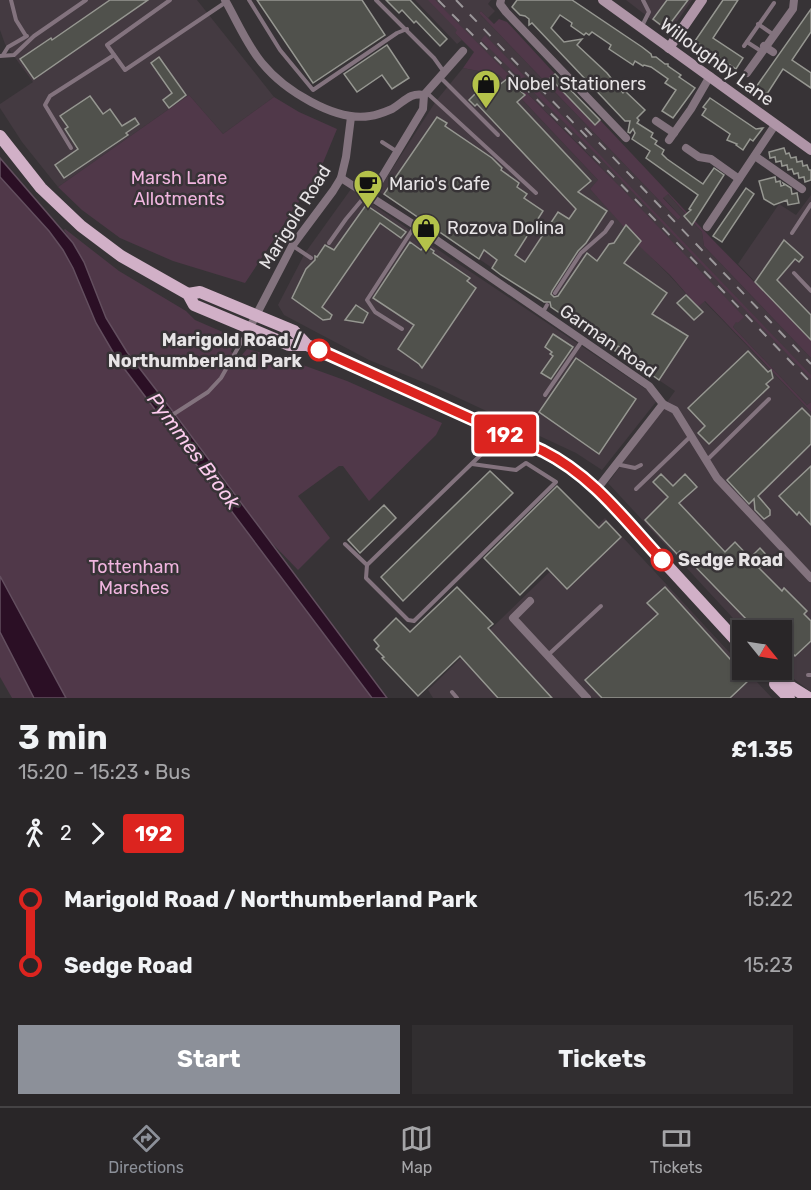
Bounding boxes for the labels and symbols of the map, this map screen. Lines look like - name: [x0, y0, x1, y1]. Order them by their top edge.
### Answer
- street label: Willoughby Lane: [656, 13, 778, 111]
- shop icon: Nobel Stationers: [470, 68, 502, 110]
- place label: Nobel Stationers: [507, 73, 646, 95]
- street label: Marigold Road: [254, 161, 336, 273]
- park label: Marsh Lane Allotments: [131, 167, 227, 210]
- cafe icon: Mario's Cafe: [352, 168, 384, 210]
- place label: Mario's Cafe: [389, 173, 490, 195]
- shop icon: Rozova Dolina: [410, 212, 442, 254]
- place label: Rozova Dolina: [447, 217, 564, 239]
- street label: Garman Road: [555, 300, 661, 382]
- place label: Marigold Road / Northumberland Park: [108, 329, 302, 372]
- marker: Marigold Road / Northumberland Park: [308, 339, 330, 361]
- water label: Pymmes Brook: [142, 388, 246, 515]
- line badge: 192: [470, 414, 540, 454]
- marker: Sedge Road: [651, 549, 673, 571]
- place label: Sedge Road: [678, 549, 783, 571]
- park label: Tottenham Marshes: [89, 556, 179, 599]
- north arrow: [732, 620, 792, 680]

